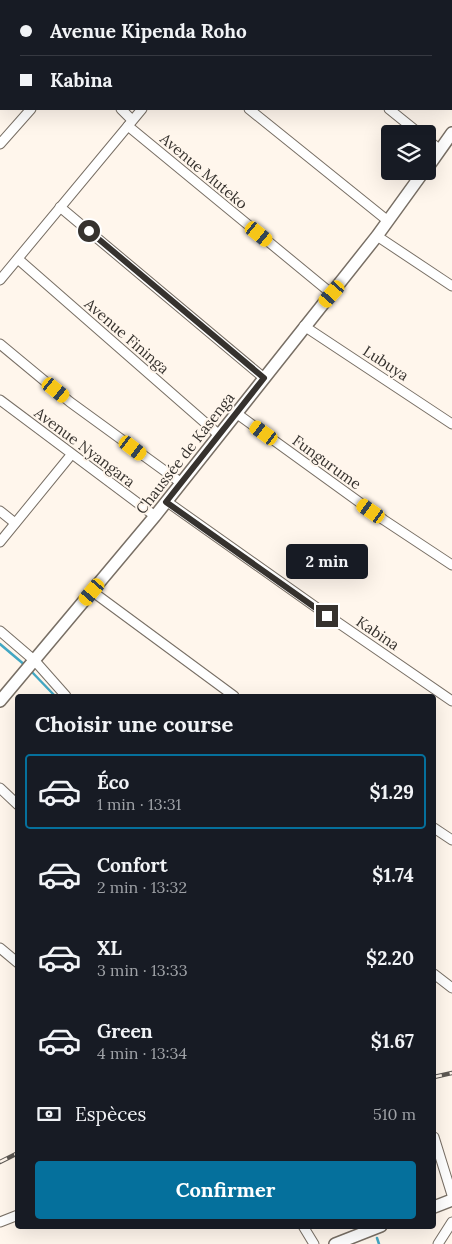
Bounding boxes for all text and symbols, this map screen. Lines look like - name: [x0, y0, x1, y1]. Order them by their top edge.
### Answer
- text: Avenue Kipenda Roho: [50, 19, 247, 43]
- text: Kabina: [50, 68, 113, 92]
- map controls: [381, 125, 436, 180]
- button: layers: [381, 125, 436, 180]
- street label: Avenue Muteko: [156, 128, 252, 213]
- car: [242, 219, 275, 249]
- route start: [78, 220, 100, 242]
- car: [316, 278, 347, 310]
- street label: Avenue Fininga: [80, 294, 173, 378]
- street label: Lubuya: [359, 341, 413, 385]
- car: [39, 375, 72, 405]
- street label: Chaussée de Kasenga: [132, 388, 239, 518]
- street label: Avenue Nyangara: [30, 402, 139, 491]
- car: [247, 418, 280, 448]
- street label: Fungurume: [289, 431, 365, 493]
- car: [116, 433, 149, 463]
- car: [354, 496, 387, 526]
- callout: 2 min: [286, 544, 368, 578]
- text: 2 min: [306, 551, 348, 571]
- car: [76, 576, 107, 608]
- route end: [316, 605, 338, 627]
- street label: Kabina: [353, 612, 403, 654]
- text: Choisir une course: [35, 710, 233, 738]
- icon: car: [37, 769, 82, 814]
- text: Éco: [97, 770, 129, 794]
- text: $1.29: [370, 780, 414, 804]
- text: 1 min · 13:31: [97, 794, 181, 814]
- icon: car: [37, 852, 82, 897]
- text: Confort: [97, 853, 168, 877]
- text: $1.74: [372, 863, 414, 887]
- text: 2 min · 13:32: [97, 877, 187, 897]
- icon: car: [37, 935, 82, 980]
- text: XL: [97, 936, 122, 960]
- text: $2.20: [366, 946, 414, 970]
- text: 3 min · 13:33: [97, 960, 188, 980]
- icon: car: [37, 1018, 82, 1063]
- text: Green: [97, 1019, 153, 1043]
- text: $1.67: [371, 1029, 414, 1053]
- text: 4 min · 13:34: [97, 1043, 187, 1063]
- icon: cash: [35, 1100, 63, 1128]
- text: Espèces: [75, 1102, 146, 1126]
- text: 510 m: [373, 1104, 416, 1124]
- button: Confirmer: [35, 1161, 416, 1219]

